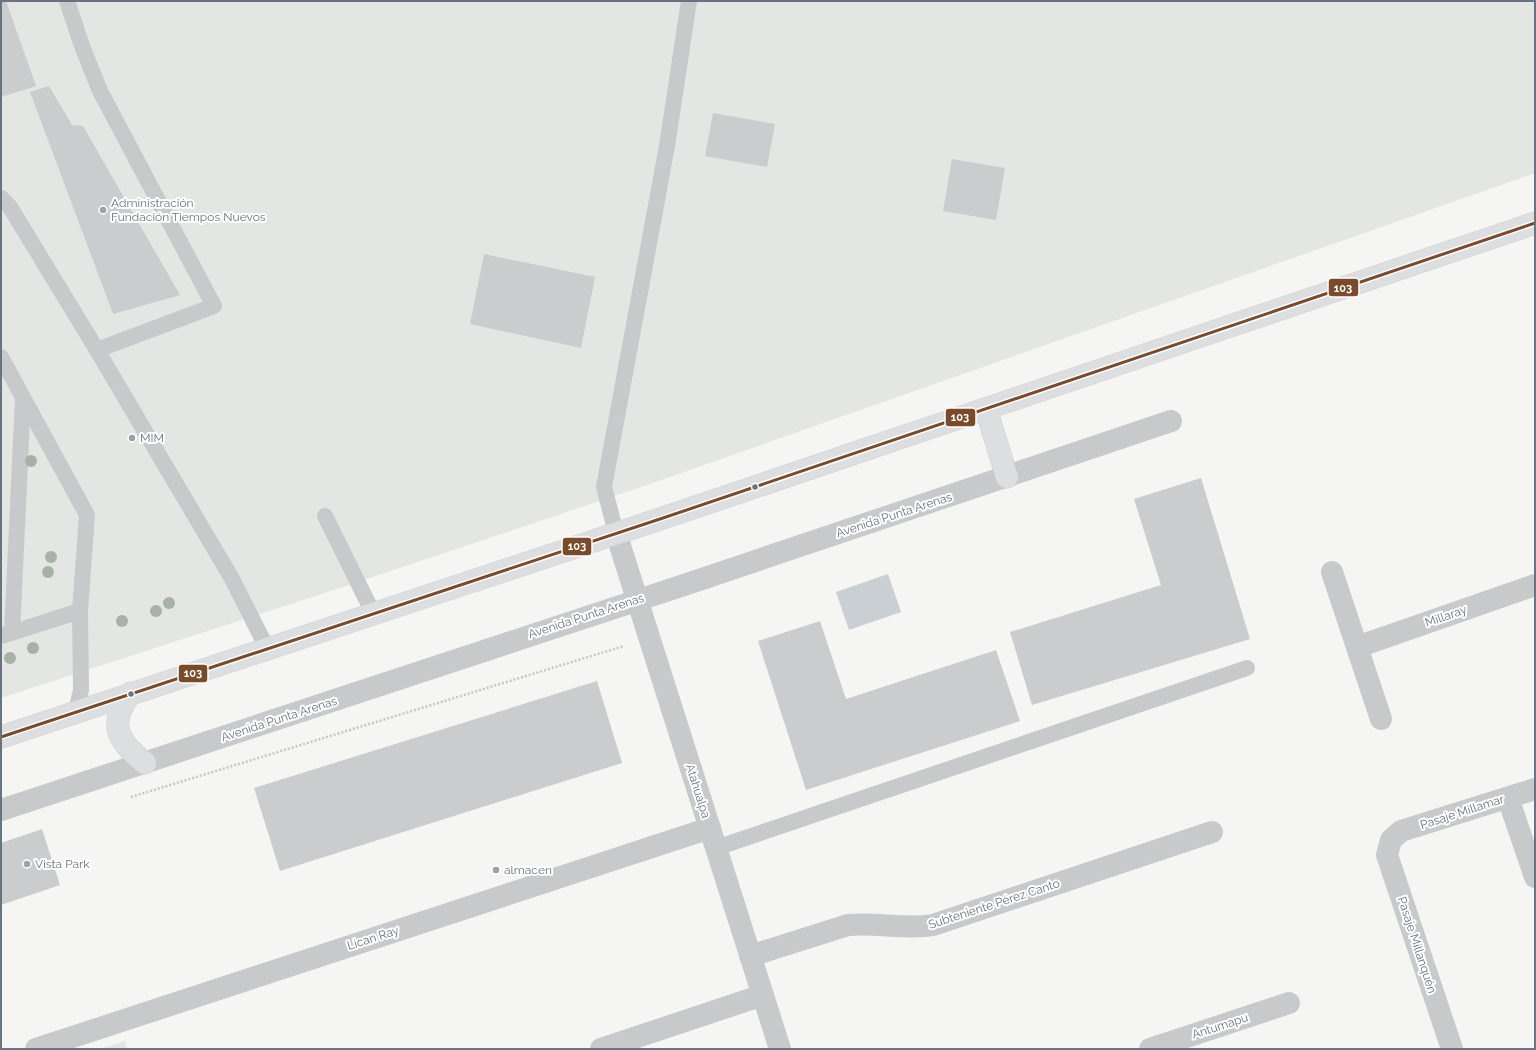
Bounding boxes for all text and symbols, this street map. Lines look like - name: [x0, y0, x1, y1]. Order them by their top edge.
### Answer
- place label: Administración Fundación Tiempos Nuevos: [111, 196, 266, 224]
- marker: Administración Fundación Tiempos Nuevos: [98, 205, 108, 215]
- line badge: 103: [1328, 278, 1359, 297]
- text: 103: [1334, 282, 1352, 295]
- line badge: 103: [945, 408, 976, 427]
- text: 103: [951, 411, 969, 424]
- place label: MIM: [140, 431, 164, 445]
- marker: MIM: [127, 433, 137, 443]
- unlabelled marker: [750, 482, 760, 492]
- street label: Avenida Punta Arenas: [834, 490, 954, 540]
- line badge: 103: [562, 537, 592, 556]
- text: 103: [568, 540, 586, 553]
- street label: Avenida Punta Arenas: [526, 591, 646, 641]
- street label: Millaray: [1423, 602, 1469, 630]
- line badge: 103: [178, 664, 208, 683]
- text: 103: [184, 667, 202, 680]
- unlabelled marker: [126, 689, 136, 699]
- street label: Avenida Punta Arenas: [219, 694, 339, 744]
- street label: Atahualpa: [683, 762, 713, 820]
- street label: Pasaje Millamar: [1418, 792, 1506, 832]
- place label: Vista Park: [35, 857, 90, 871]
- marker: Vista Park: [22, 859, 32, 869]
- place label: almacen: [504, 863, 552, 877]
- marker: almacen: [491, 865, 501, 875]
- street label: Subteniente Pérez Canto: [926, 876, 1062, 932]
- street label: Pasaje Millanquén: [1395, 895, 1439, 995]
- street label: Lican Ray: [345, 923, 401, 953]
- street label: Antumapu: [1190, 1010, 1250, 1042]

